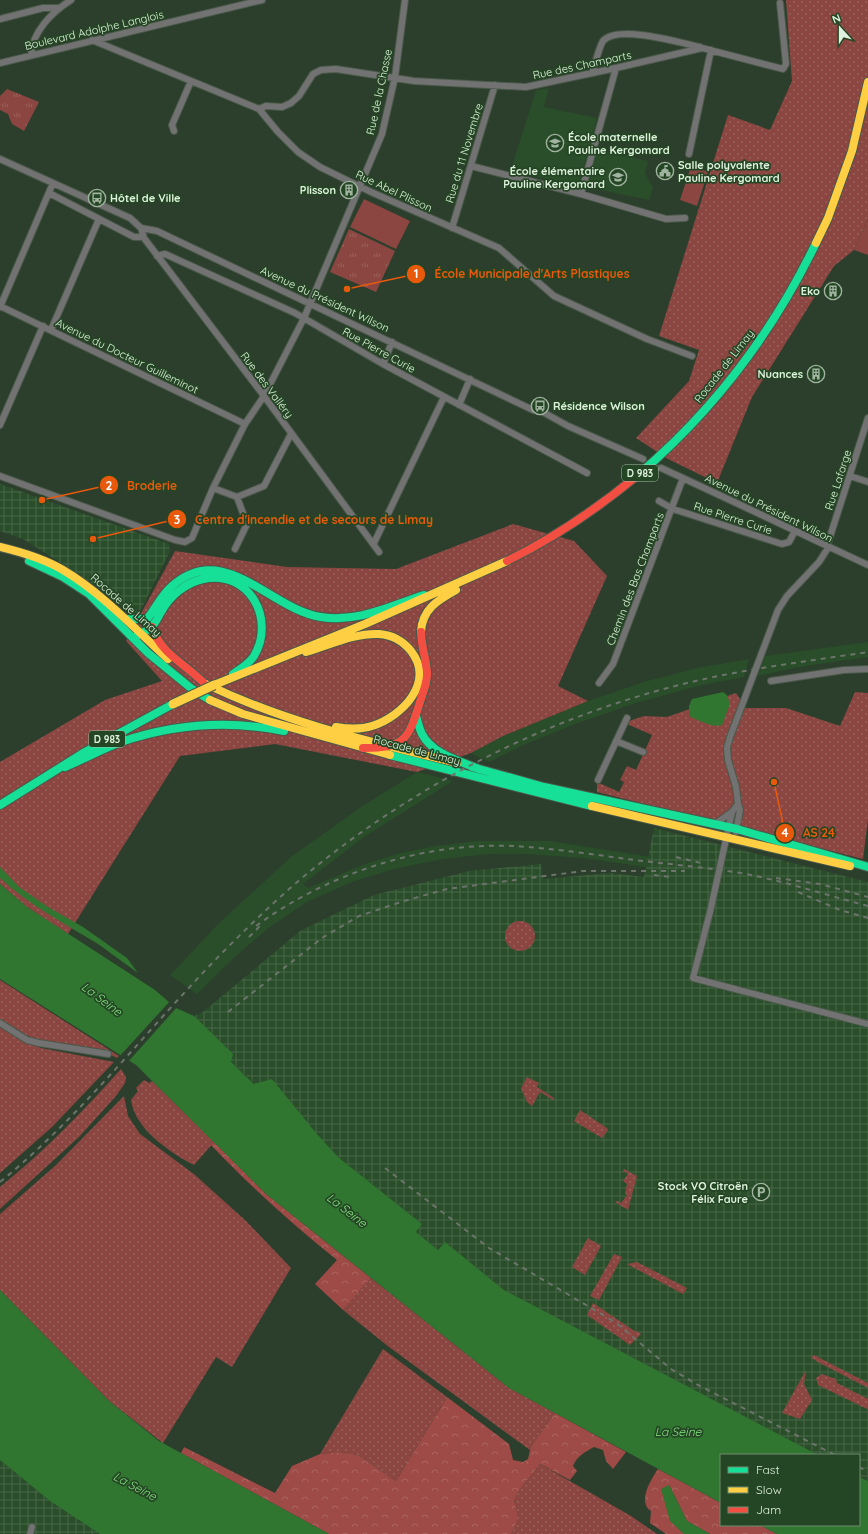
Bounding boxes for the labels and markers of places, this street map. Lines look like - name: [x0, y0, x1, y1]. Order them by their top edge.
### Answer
- place label: École maternelle Pauline Kergomard: [568, 130, 670, 157]
- school or university icon: École maternelle Pauline Kergomard: [545, 133, 565, 153]
- place label: Salle polyvalente Pauline Kergomard: [678, 158, 780, 185]
- public building icon: Salle polyvalente Pauline Kergomard: [655, 161, 675, 181]
- place label: École élémentaire Pauline Kergomard: [503, 164, 606, 191]
- school or university icon: École élémentaire Pauline Kergomard: [608, 167, 628, 187]
- building icon: Plisson: [339, 180, 359, 200]
- place label: Plisson: [300, 183, 336, 197]
- bus stop icon: Hôtel de Ville: [87, 188, 107, 208]
- place label: Hôtel de Ville: [110, 191, 181, 205]
- callout: École Municipale d'Arts Plastiques: [406, 262, 637, 286]
- building icon: Eko: [823, 281, 843, 301]
- place label: Eko: [801, 284, 820, 298]
- building icon: Nuances: [806, 364, 826, 384]
- place label: Nuances: [757, 367, 803, 381]
- bus stop icon: Résidence Wilson: [530, 396, 550, 416]
- place label: Résidence Wilson: [553, 399, 645, 413]
- callout: Broderie: [99, 473, 185, 497]
- callout: Centre d'incendie et de secours de Limay: [167, 507, 441, 531]
- callout: AS 24: [775, 821, 843, 845]
- place label: Stock VO Citroën Félix Faure: [658, 1179, 749, 1206]
- parking icon: Stock VO Citroën Félix Faure: [751, 1182, 771, 1202]

